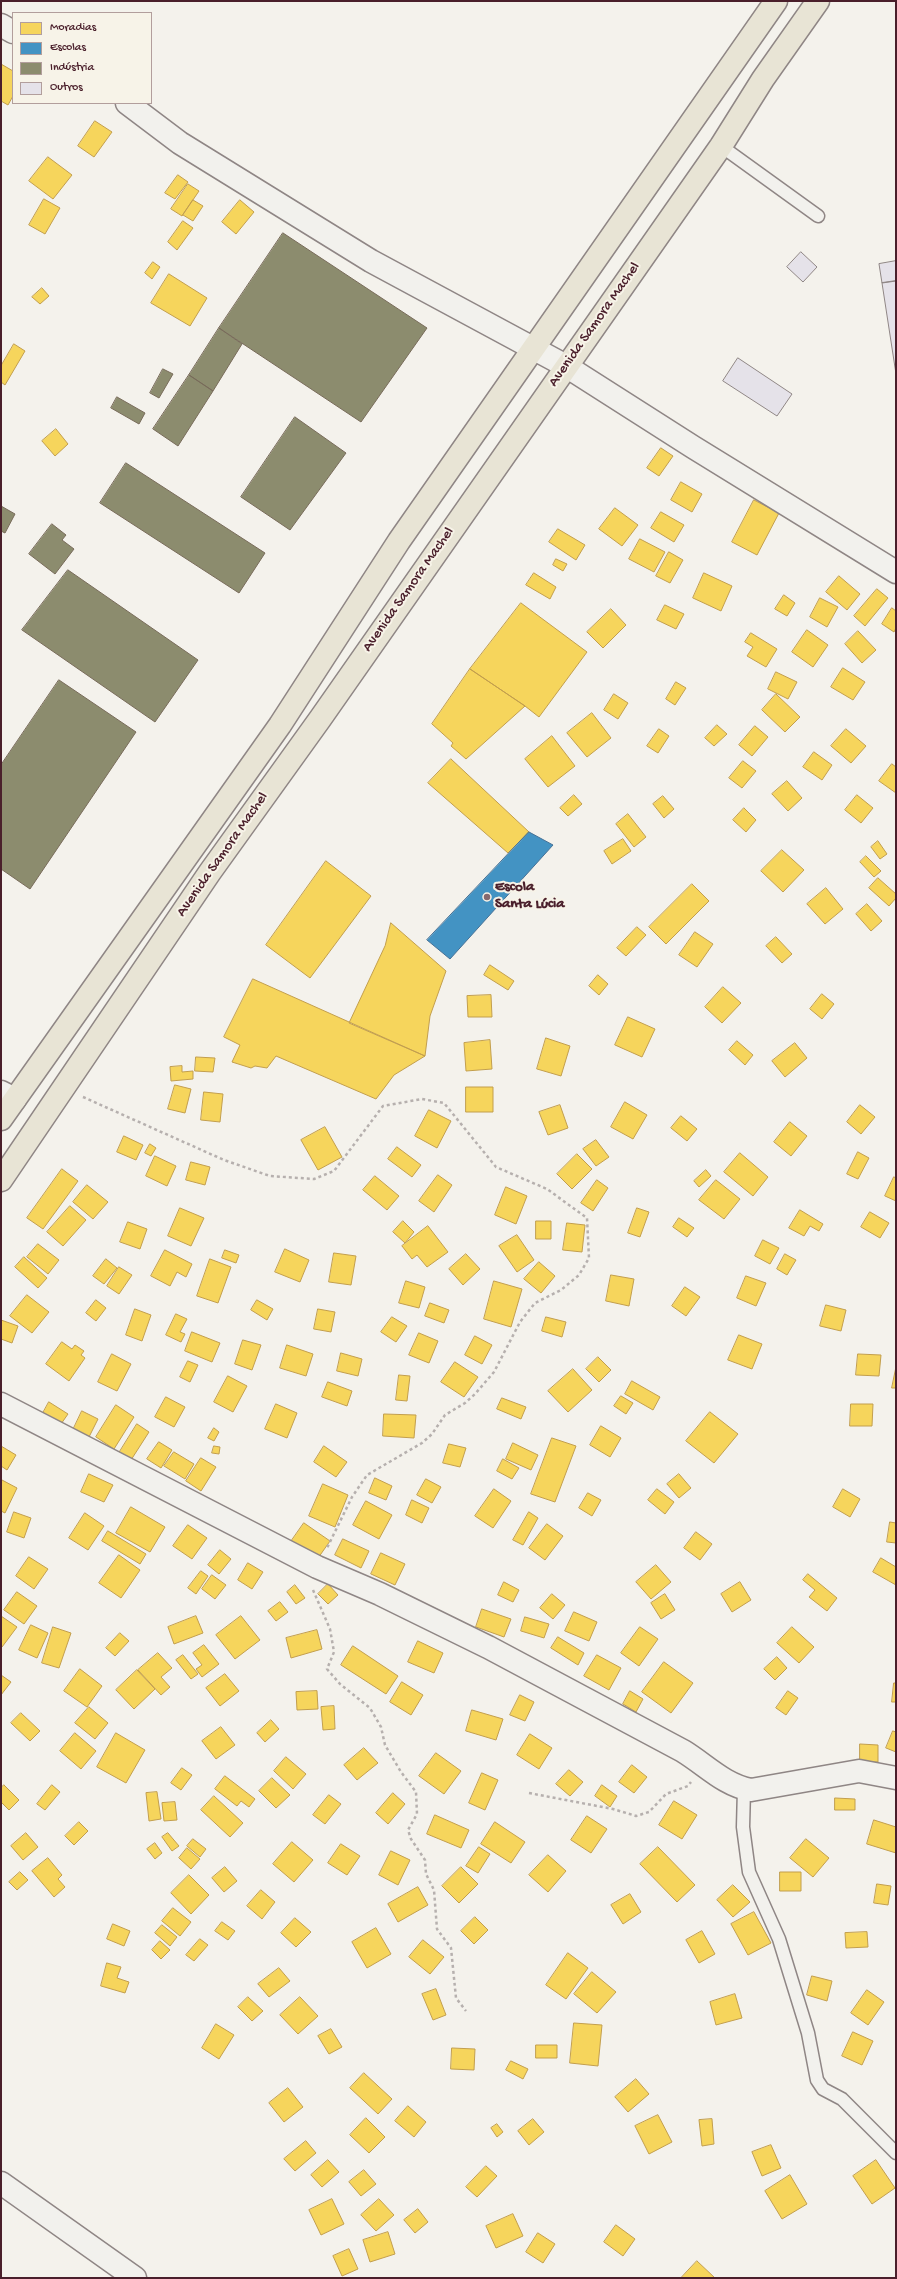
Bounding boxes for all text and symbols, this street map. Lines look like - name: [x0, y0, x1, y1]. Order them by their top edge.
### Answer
- legend: [12, 12, 152, 104]
- text: Moradias: [50, 21, 96, 35]
- text: Escolas: [50, 41, 86, 55]
- text: Indústria: [50, 61, 94, 75]
- text: Outros: [50, 81, 83, 95]
- street label: Avenida Samora Machel: [545, 259, 645, 391]
- street label: Avenida Samora Machel: [359, 524, 459, 656]
- street label: Avenida Samora Machel: [173, 789, 273, 921]
- place label: Escola Santa Lúcia: [495, 879, 565, 914]
- marker: Escola Santa Lúcia: [482, 892, 492, 902]

